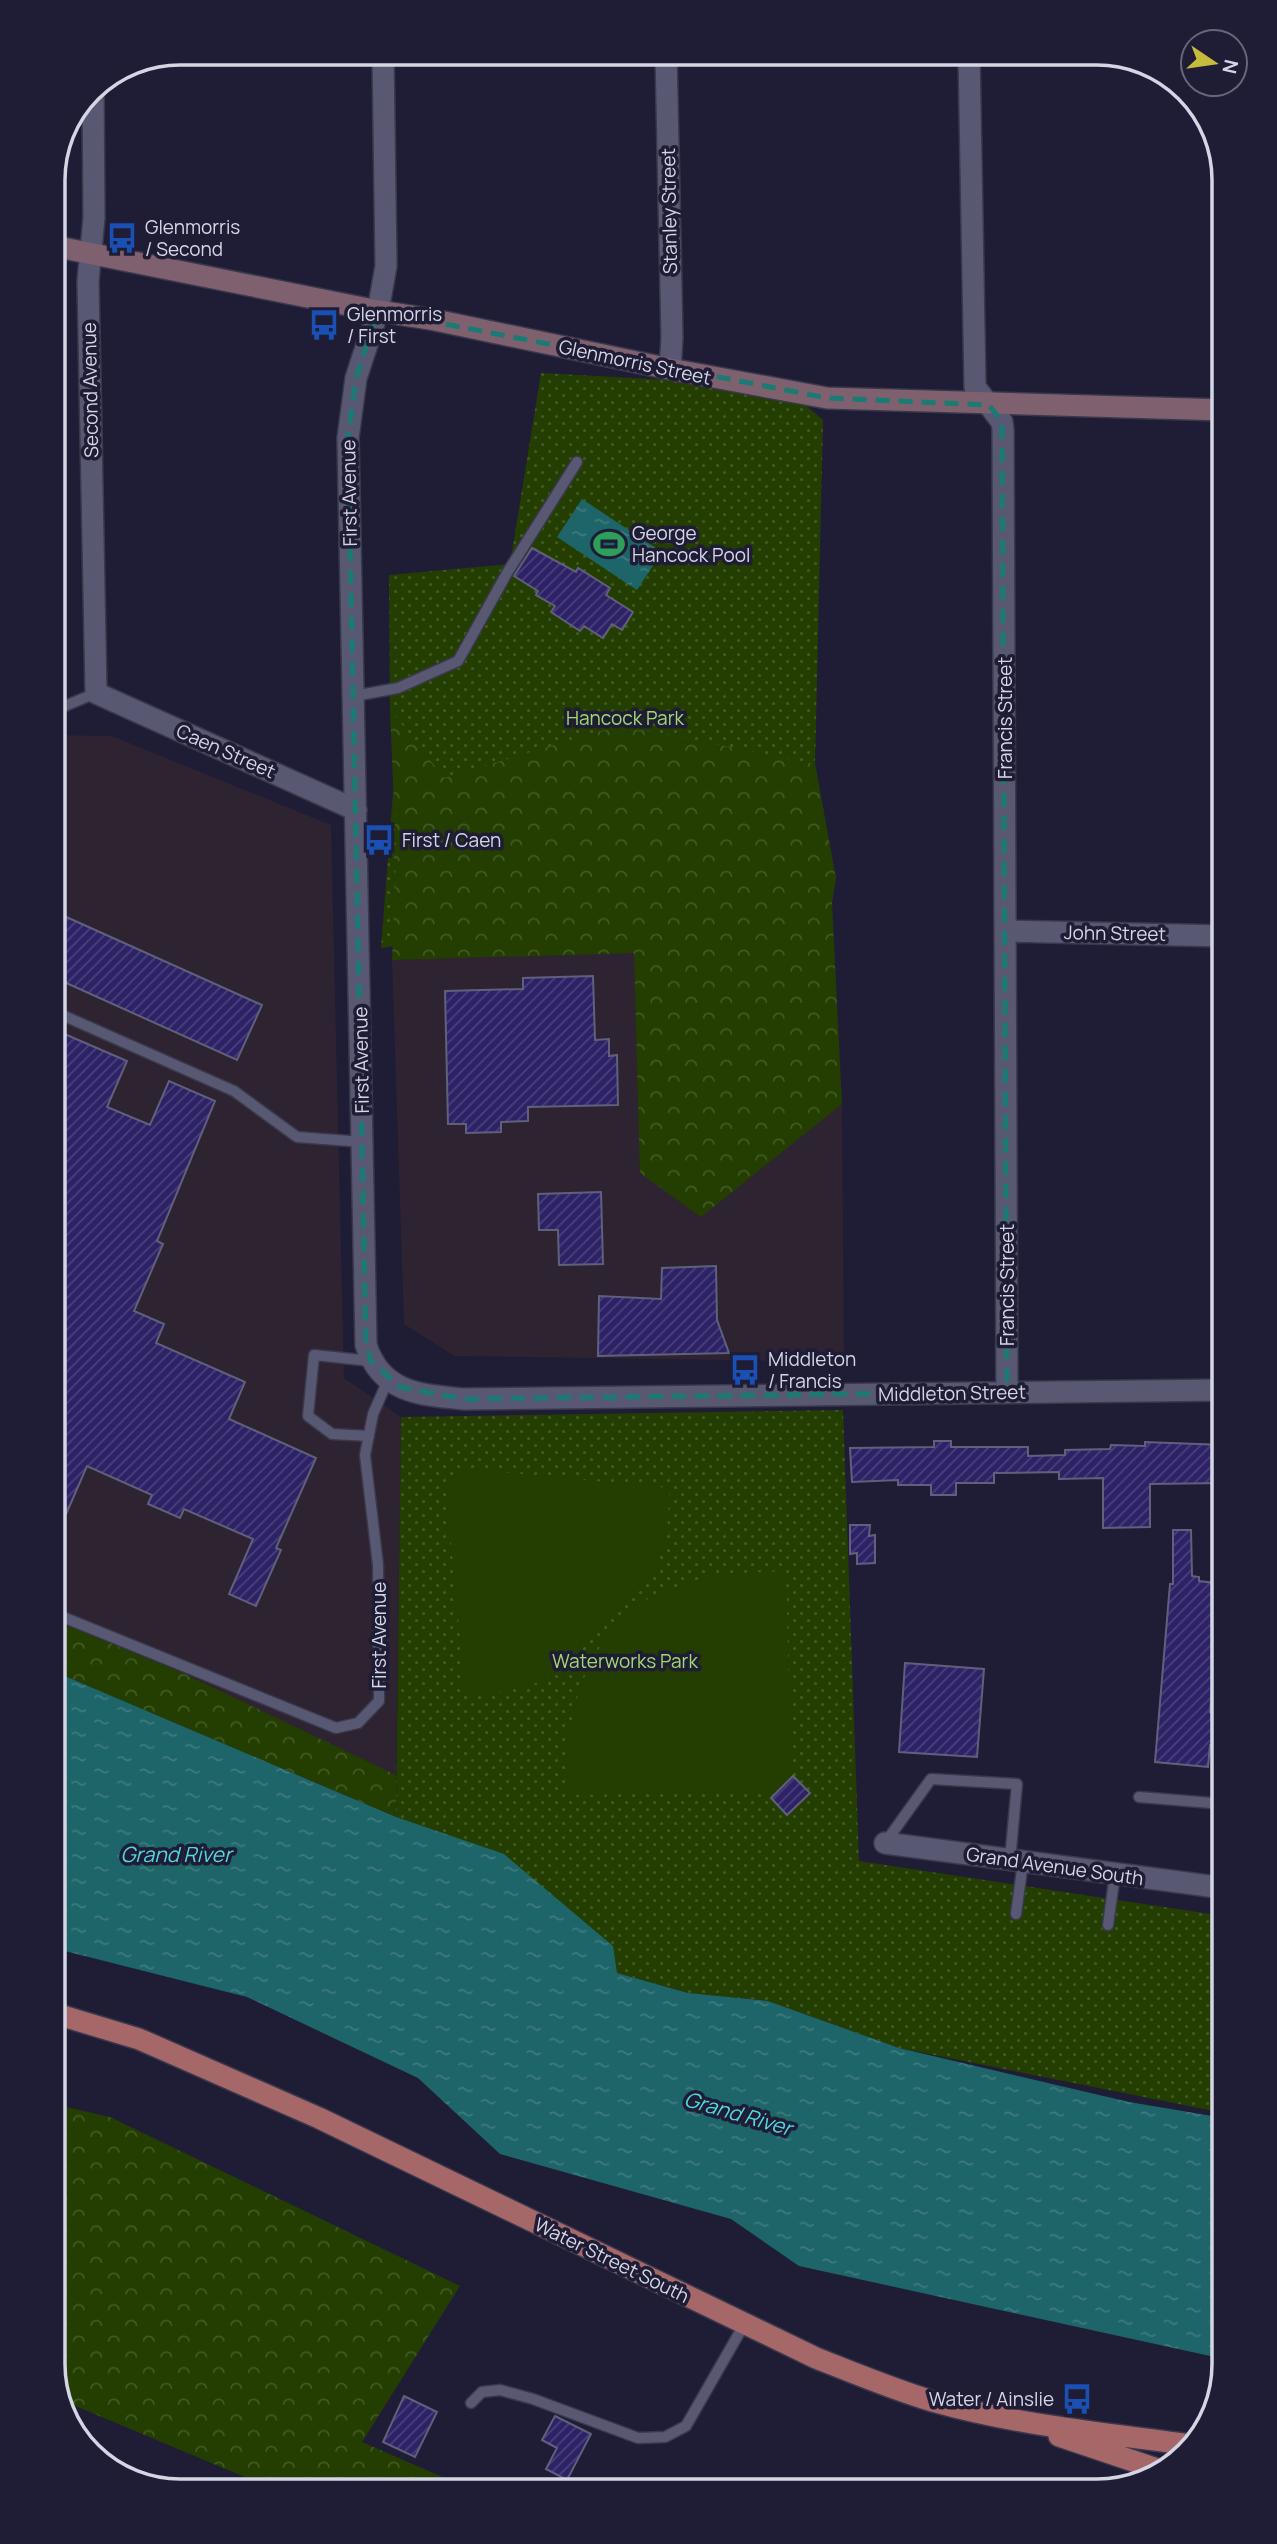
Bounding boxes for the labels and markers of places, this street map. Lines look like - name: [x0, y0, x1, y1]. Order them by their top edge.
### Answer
- place label: Glenmorris / Second: [145, 214, 240, 262]
- bus stop icon: Glenmorris / Second: [105, 221, 139, 255]
- place label: Glenmorris / First: [347, 301, 442, 349]
- bus stop icon: Glenmorris / First: [307, 308, 341, 342]
- place label: George Hancock Pool: [632, 520, 750, 568]
- sports icon: George Hancock Pool: [592, 527, 626, 561]
- bus stop icon: First / Caen: [362, 823, 396, 857]
- place label: First / Caen: [402, 827, 501, 853]
- place label: Middleton / Francis: [768, 1346, 856, 1394]
- bus stop icon: Middleton / Francis: [728, 1353, 762, 1387]
- bus stop icon: Water / Ainslie: [1060, 2382, 1094, 2416]
- place label: Water / Ainslie: [929, 2386, 1054, 2412]

